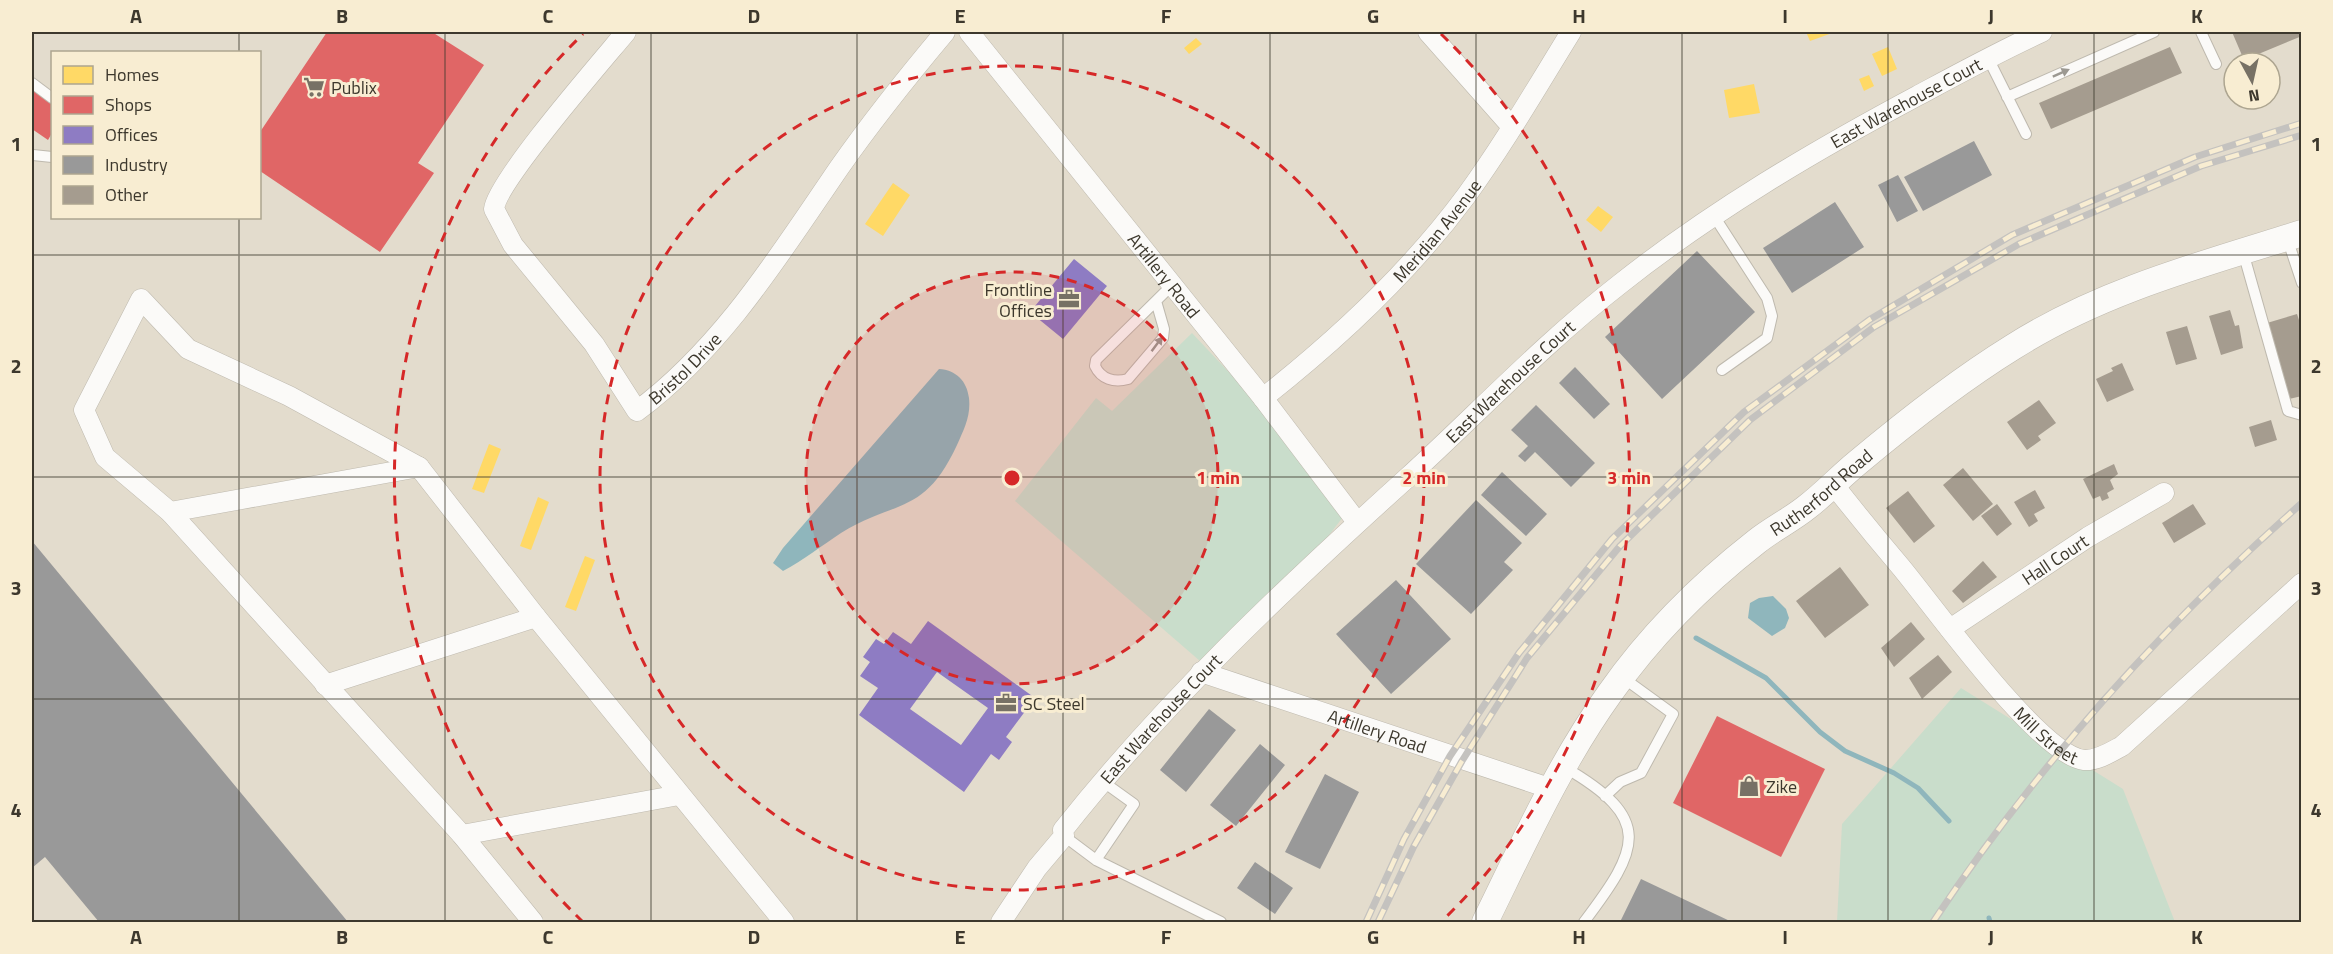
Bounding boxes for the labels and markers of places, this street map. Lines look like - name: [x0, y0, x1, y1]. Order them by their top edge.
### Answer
- place label: Publix: [331, 74, 377, 101]
- supermarket icon: Publix: [302, 75, 326, 99]
- place label: Frontline Offices: [985, 276, 1052, 324]
- office icon: Frontline Offices: [1057, 287, 1081, 311]
- centre of rings: [1002, 468, 1022, 488]
- place label: SC Steel: [1023, 690, 1085, 717]
- office icon: SC Steel: [994, 691, 1018, 715]
- place label: Zike: [1766, 773, 1797, 800]
- shop icon: Zike: [1737, 774, 1761, 798]

